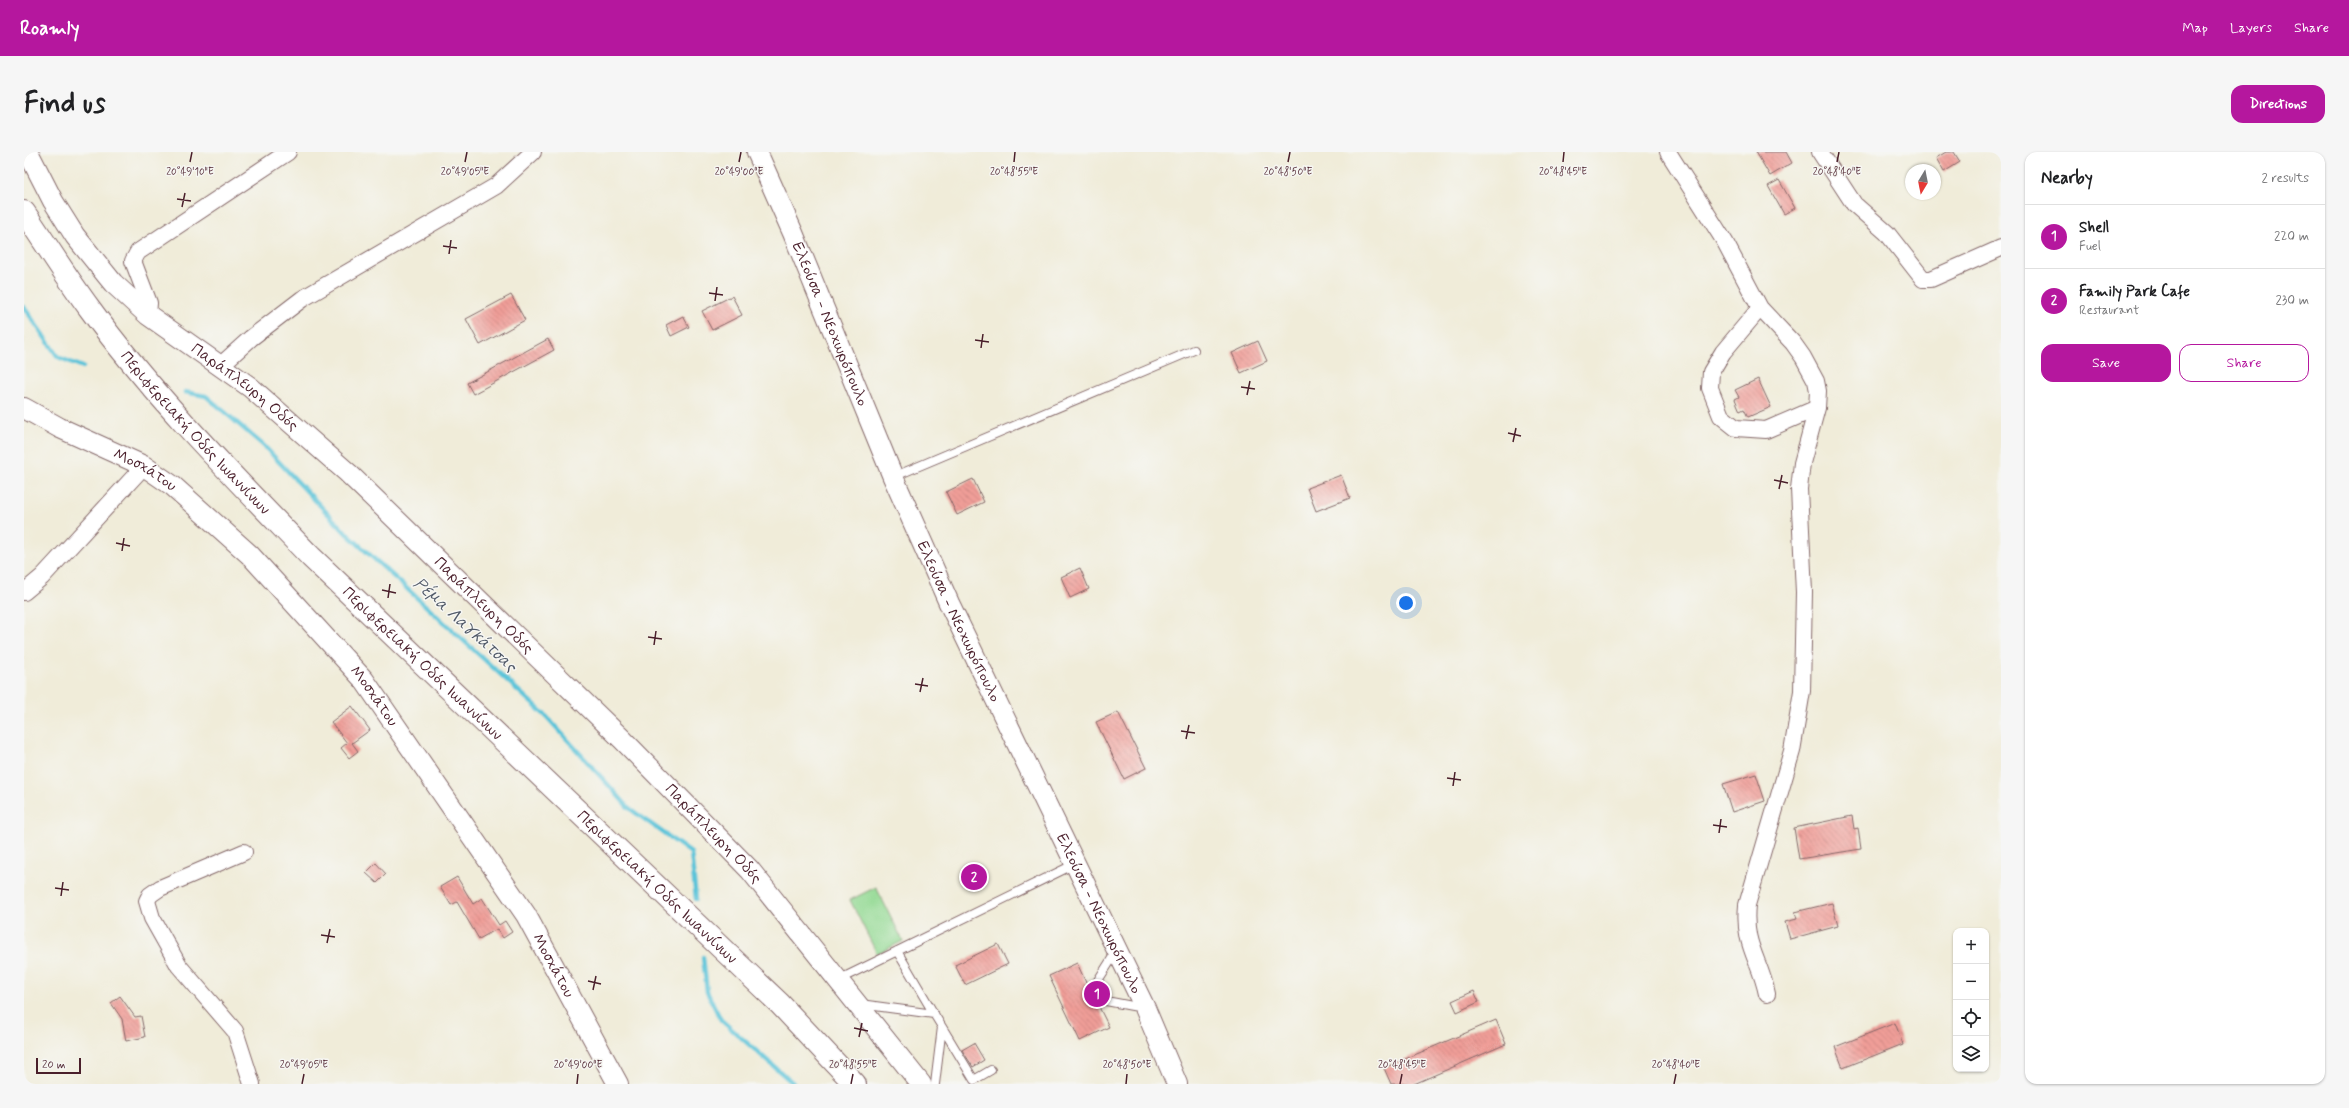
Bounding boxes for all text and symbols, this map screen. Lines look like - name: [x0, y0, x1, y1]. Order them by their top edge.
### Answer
- text: Roamly: [20, 16, 79, 41]
- text: Map: [2182, 19, 2208, 37]
- text: Layers: [2230, 19, 2272, 37]
- text: Share: [2294, 19, 2329, 37]
- button: Directions: [2231, 85, 2325, 123]
- text: Find us: [24, 86, 105, 123]
- north arrow: [1905, 164, 1941, 200]
- text: 20°49'10"E: [166, 165, 214, 179]
- text: 20°49'05"E: [441, 165, 489, 179]
- text: 20°49'00"E: [715, 165, 763, 179]
- text: 20°48'55"E: [990, 165, 1038, 179]
- text: 20°48'50"E: [1264, 165, 1312, 179]
- text: 20°48'45"E: [1539, 165, 1587, 179]
- text: 20°48'40"E: [1813, 165, 1861, 179]
- text: Nearby: [2041, 167, 2093, 189]
- text: 2 results: [2262, 170, 2309, 187]
- text: Shell: [2079, 218, 2109, 238]
- text: 1: [2051, 228, 2057, 245]
- text: 220 m: [2274, 228, 2309, 245]
- text: Fuel: [2079, 238, 2101, 255]
- street label: Ελεούσα - Νεοχωρόπουλο: [787, 239, 873, 409]
- text: Family Park Cafe: [2079, 282, 2190, 302]
- text: 2: [2051, 292, 2057, 309]
- text: 230 m: [2275, 292, 2309, 309]
- text: Restaurant: [2079, 302, 2139, 319]
- street label: Παράπλευρη Οδός: [187, 338, 303, 436]
- button: Save: [2041, 344, 2171, 382]
- button: Share: [2179, 344, 2309, 382]
- street label: Περιφερειακή Οδός Ιωαννίνων: [116, 346, 275, 519]
- street label: Μοσχάτου: [110, 443, 181, 496]
- street label: Ελεούσα - Νεοχωρόπουλο: [912, 537, 1006, 705]
- street label: Παράπλευρη Οδός: [430, 552, 538, 658]
- water label: Ρέμα Λαγκάτσας: [409, 573, 522, 678]
- street label: Περιφερειακή Οδός Ιωαννίνων: [338, 582, 507, 745]
- your location: [1396, 593, 1416, 613]
- street label: Μοσχάτου: [345, 661, 403, 730]
- street label: Παράπλευρη Οδός: [661, 779, 767, 888]
- street label: Περιφερειακή Οδός Ιωαννίνων: [572, 805, 742, 968]
- street label: Ελεούσα - Νεοχωρόπουλο: [1051, 830, 1147, 997]
- pin: 2: [961, 862, 987, 892]
- map controls: [1953, 928, 1989, 1072]
- button: +: [1953, 928, 1989, 964]
- street label: Μοσχάτου: [527, 930, 579, 1001]
- button: −: [1953, 964, 1989, 1000]
- pin: 1: [1084, 979, 1110, 1009]
- button: locate: [1953, 1000, 1989, 1036]
- button: layers: [1953, 1036, 1989, 1072]
- scale bar: [36, 1056, 81, 1075]
- text: 20 m: [42, 1058, 65, 1072]
- text: 20°49'05"E: [280, 1058, 328, 1072]
- text: 20°49'00"E: [554, 1058, 602, 1072]
- text: 20°48'55"E: [829, 1058, 877, 1072]
- text: 20°48'50"E: [1103, 1058, 1151, 1072]
- text: 20°48'45"E: [1378, 1058, 1426, 1072]
- text: 20°48'40"E: [1652, 1058, 1700, 1072]

